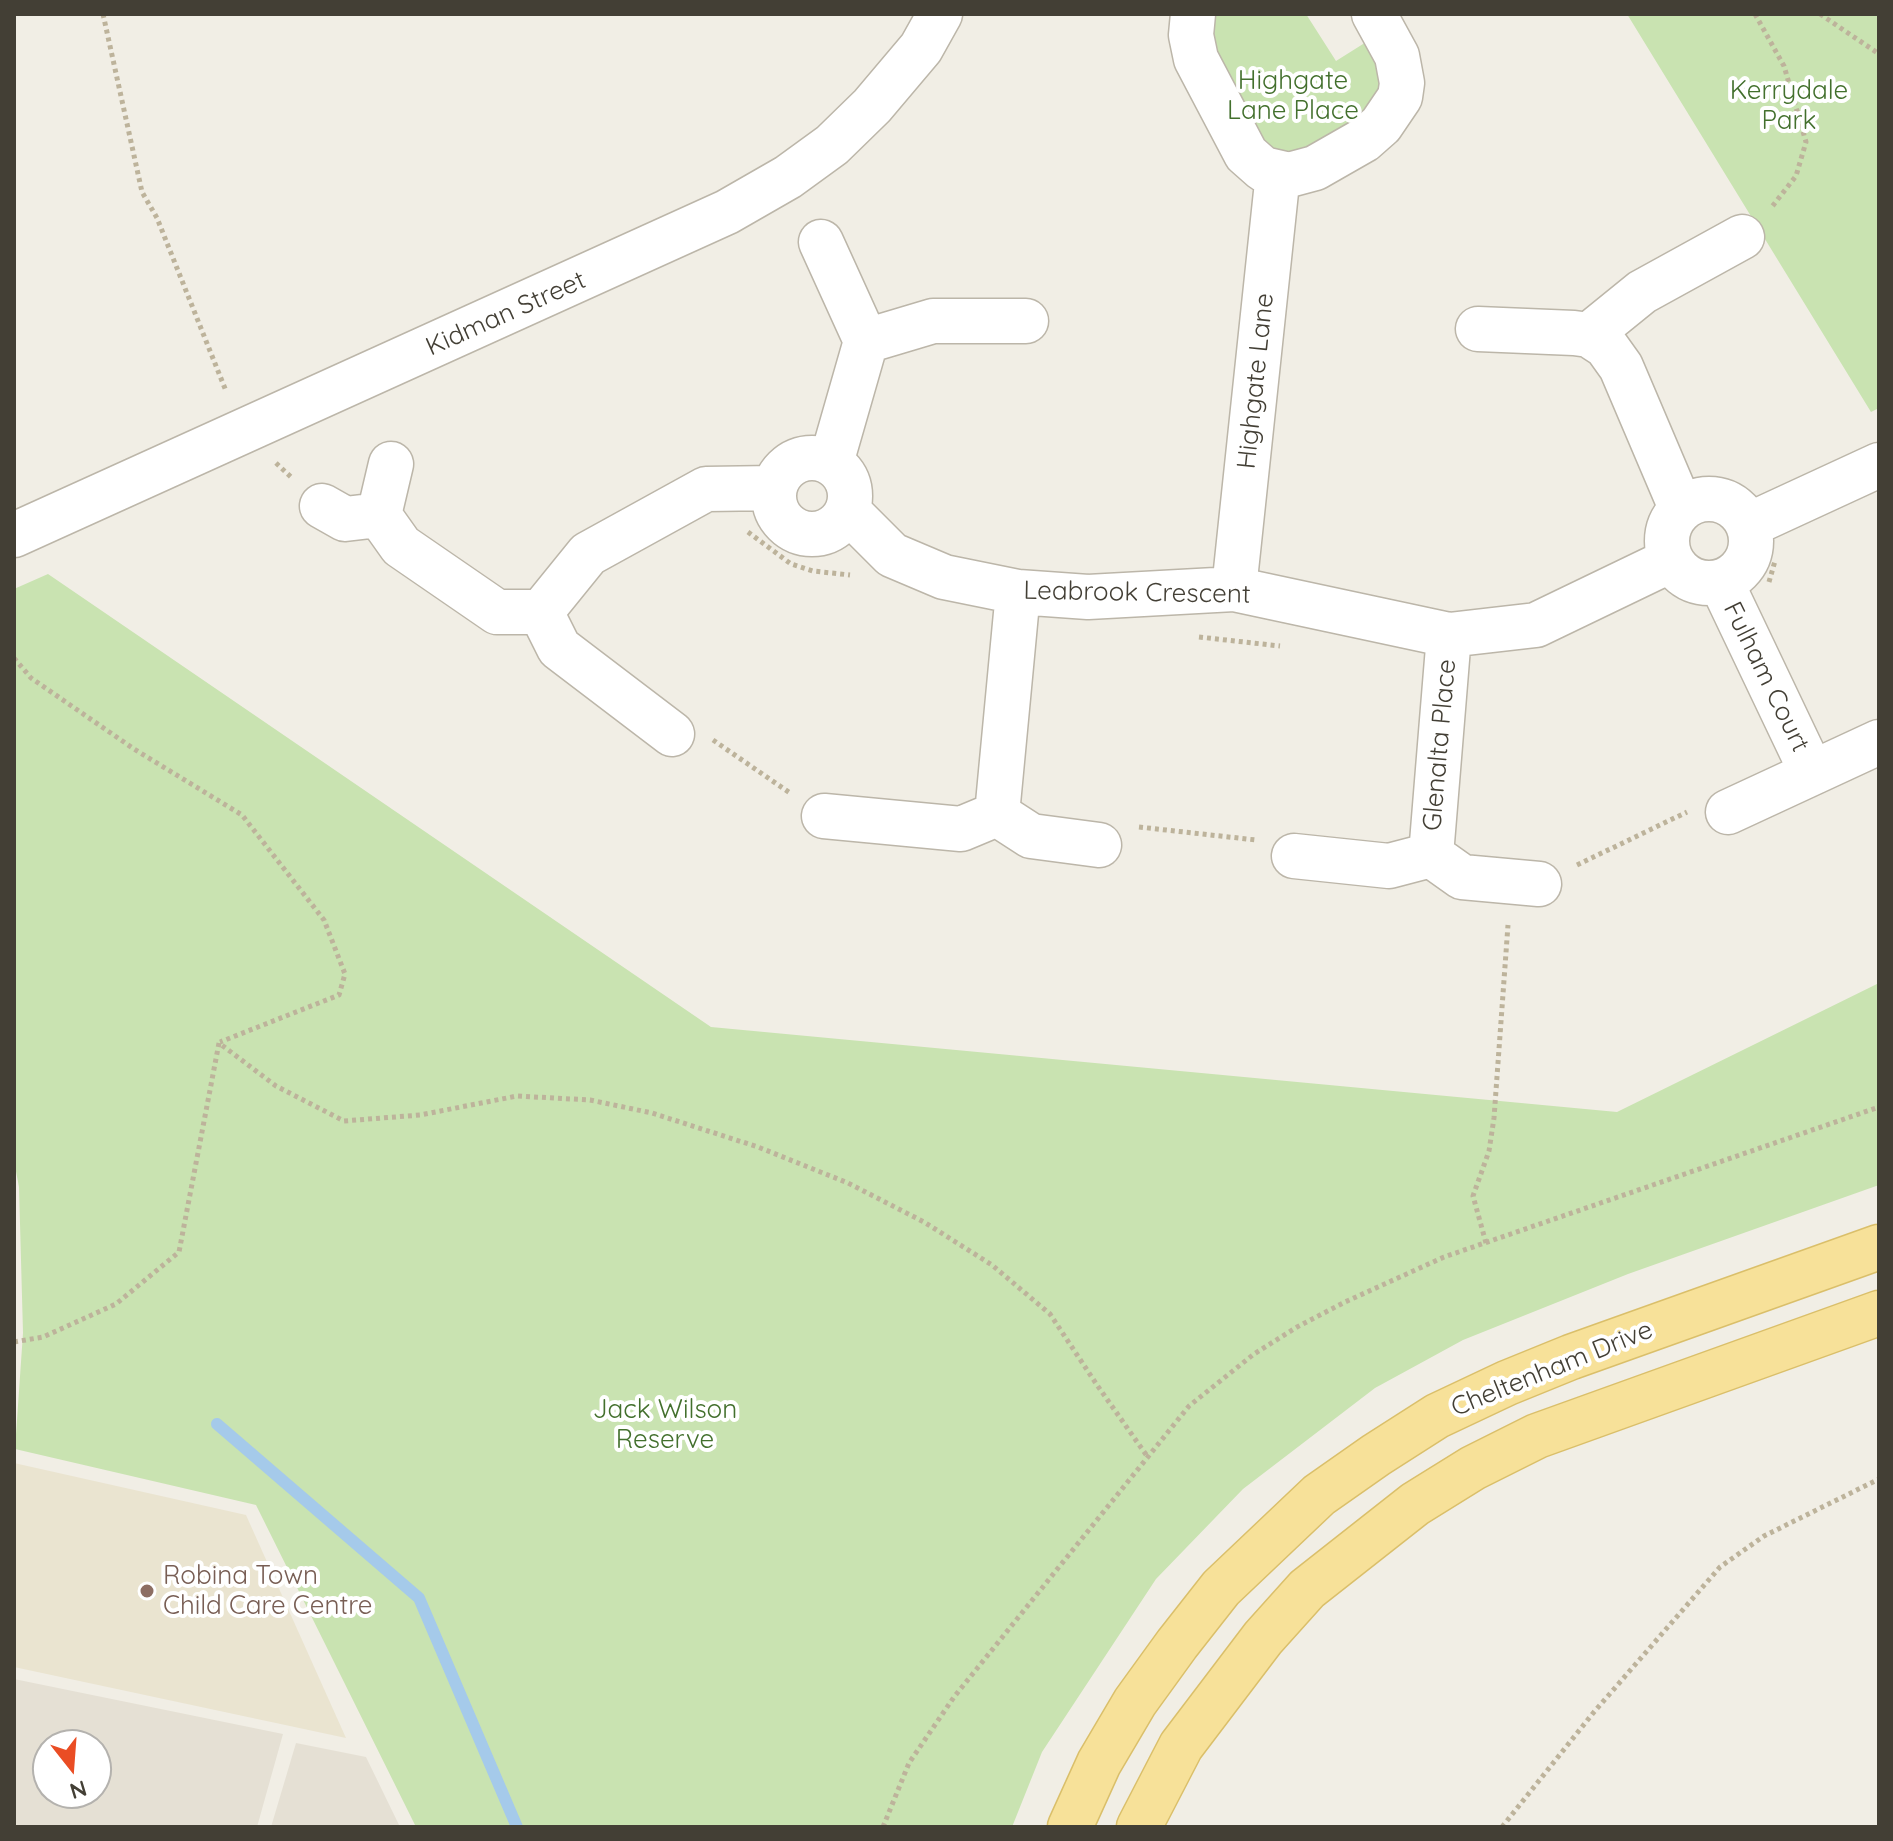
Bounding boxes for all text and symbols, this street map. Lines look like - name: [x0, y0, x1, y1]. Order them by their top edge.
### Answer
- park label: Highgate Lane Place: [1227, 65, 1359, 126]
- park label: Kerrydale Park: [1730, 75, 1848, 136]
- street label: Kidman Street: [421, 265, 591, 363]
- street label: Highgate Lane: [1231, 291, 1281, 471]
- street label: Leabrook Crescent: [1023, 575, 1251, 611]
- street label: Fulham Court: [1716, 597, 1816, 757]
- street label: Glenalta Place: [1417, 658, 1463, 832]
- street label: Cheltenham Drive: [1447, 1314, 1657, 1424]
- park label: Jack Wilson Reserve: [593, 1394, 737, 1456]
- place label: Robina Town Child Care Centre: [163, 1560, 372, 1622]
- marker: Robina Town Child Care Centre: [138, 1582, 156, 1600]
- north arrow: [32, 1729, 112, 1809]
- text: N: [67, 1774, 90, 1806]

